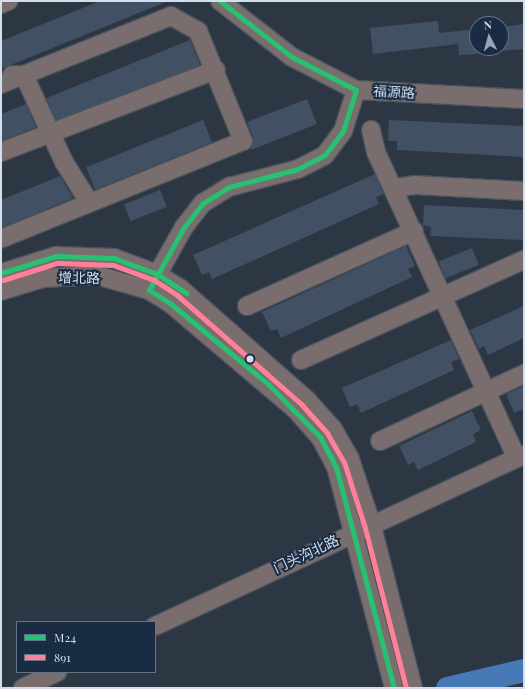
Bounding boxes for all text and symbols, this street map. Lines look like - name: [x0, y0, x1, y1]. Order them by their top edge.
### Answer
- north arrow: [469, 16, 509, 56]
- text: N: [483, 17, 493, 32]
- street label: 福源路: [373, 83, 415, 101]
- street label: 增北路: [58, 269, 100, 287]
- unlabelled marker: [245, 354, 255, 364]
- street label: 门头沟北路: [271, 532, 341, 576]
- legend: [16, 621, 156, 673]
- text: M24: [54, 629, 76, 645]
- text: 891: [54, 649, 71, 665]

